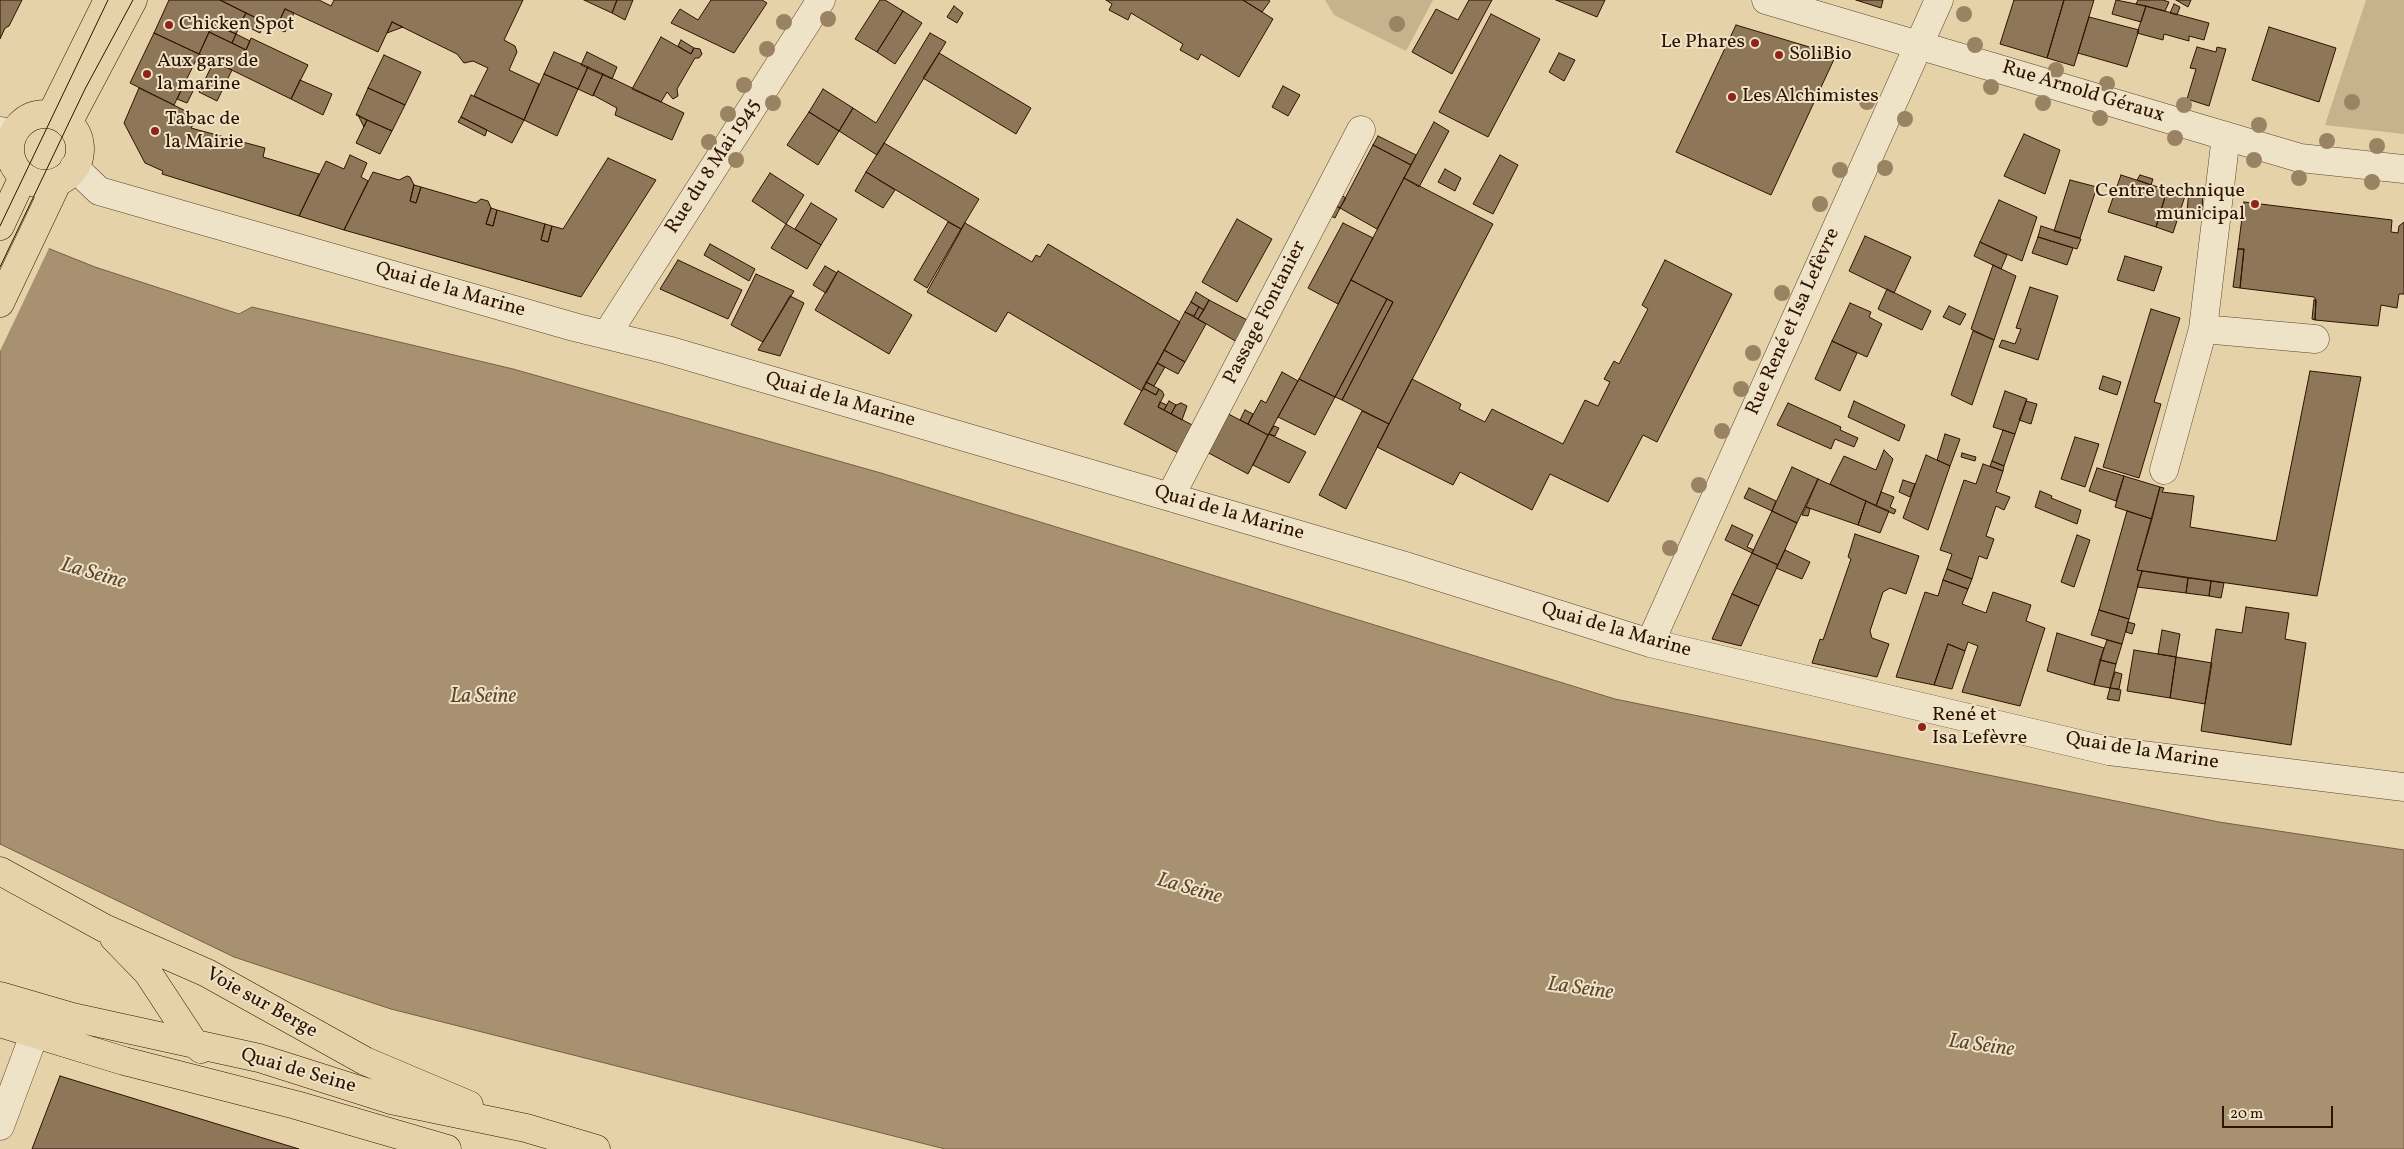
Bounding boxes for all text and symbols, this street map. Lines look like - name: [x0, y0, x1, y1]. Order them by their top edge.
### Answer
- place label: Chicken Spot: [179, 13, 295, 37]
- marker: Chicken Spot: [163, 19, 175, 31]
- place label: Le Phares: [1660, 31, 1745, 55]
- marker: Le Phares: [1749, 37, 1761, 49]
- place label: SoliBio: [1789, 43, 1852, 67]
- marker: SoliBio: [1773, 49, 1785, 61]
- place label: Aux gars de la marine: [157, 50, 258, 97]
- street label: Rue Arnold Géraux: [1999, 57, 2167, 129]
- marker: Aux gars de la marine: [141, 68, 153, 80]
- place label: Les Alchimistes: [1742, 85, 1879, 109]
- marker: Les Alchimistes: [1726, 91, 1738, 103]
- street label: Rue du 8 Mai 1945: [661, 95, 767, 239]
- place label: Tabac de la Mairie: [165, 108, 243, 155]
- marker: Tabac de la Mairie: [149, 125, 161, 137]
- place label: Centre technique municipal: [2095, 180, 2245, 227]
- marker: Centre technique municipal: [2249, 198, 2261, 210]
- street label: Rue René et Isa Lefèvre: [1742, 225, 1846, 419]
- street label: Passage Fontanier: [1219, 237, 1313, 389]
- street label: Quai de la Marine: [372, 258, 528, 324]
- street label: Quai de la Marine: [762, 368, 918, 434]
- street label: Quai de la Marine: [1151, 481, 1307, 547]
- water label: La Seine: [58, 554, 128, 596]
- street label: Quai de la Marine: [1538, 598, 1694, 664]
- water label: La Seine: [450, 685, 516, 711]
- place label: René et Isa Lefèvre: [1932, 704, 2027, 751]
- marker: René et Isa Lefèvre: [1916, 721, 1928, 733]
- street label: Quai de la Marine: [2064, 728, 2220, 776]
- water label: La Seine: [1154, 869, 1224, 911]
- street label: Voie sur Berge: [201, 963, 321, 1045]
- water label: La Seine: [1545, 973, 1615, 1007]
- water label: La Seine: [1946, 1030, 2016, 1064]
- street label: Quai de Seine: [238, 1044, 358, 1100]
- scale bar: [2224, 1096, 2335, 1128]
- text: 20 m: [2230, 1104, 2263, 1125]

